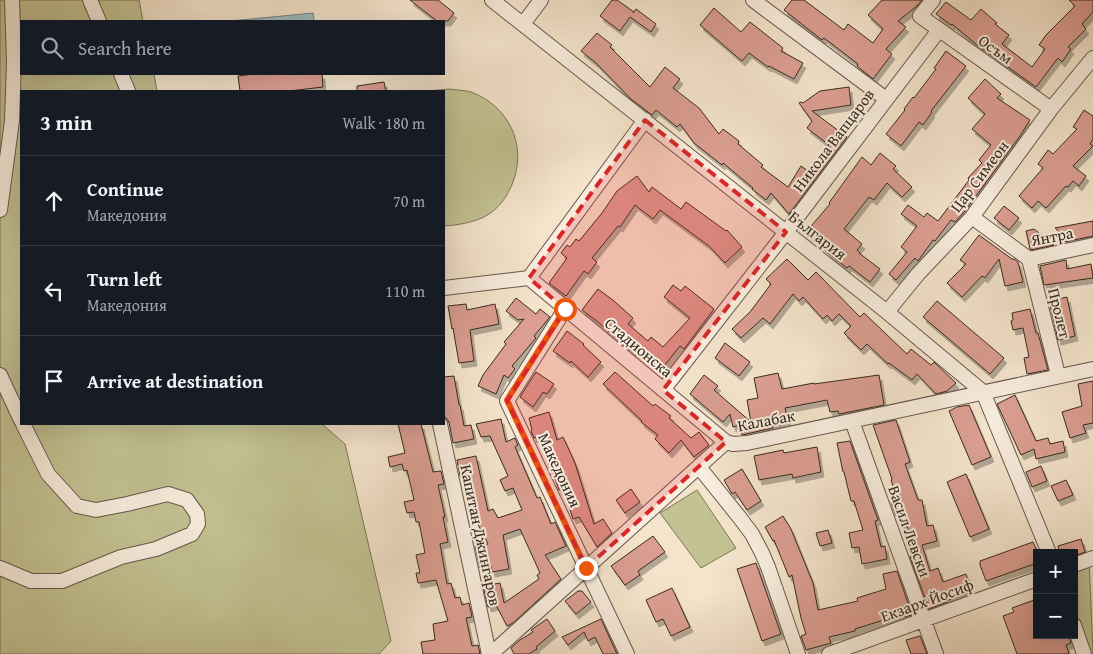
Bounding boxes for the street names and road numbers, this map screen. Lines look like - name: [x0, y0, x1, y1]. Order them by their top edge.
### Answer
- street label: Осъм: [974, 28, 1018, 70]
- street label: Никола Вапцаров: [786, 83, 880, 197]
- street label: Цар Симеон: [944, 135, 1014, 217]
- street label: България: [784, 205, 852, 265]
- street label: Янтра: [1028, 220, 1076, 252]
- street label: Пролет: [1042, 285, 1078, 341]
- street label: Стадионска: [600, 311, 679, 383]
- street label: Калабак: [735, 403, 797, 437]
- street label: Македония: [532, 429, 588, 511]
- street label: Капитан Джингаров: [454, 462, 508, 608]
- street label: Васил Левски: [882, 482, 938, 581]
- street label: Екзарх Йосиф: [877, 572, 977, 628]

